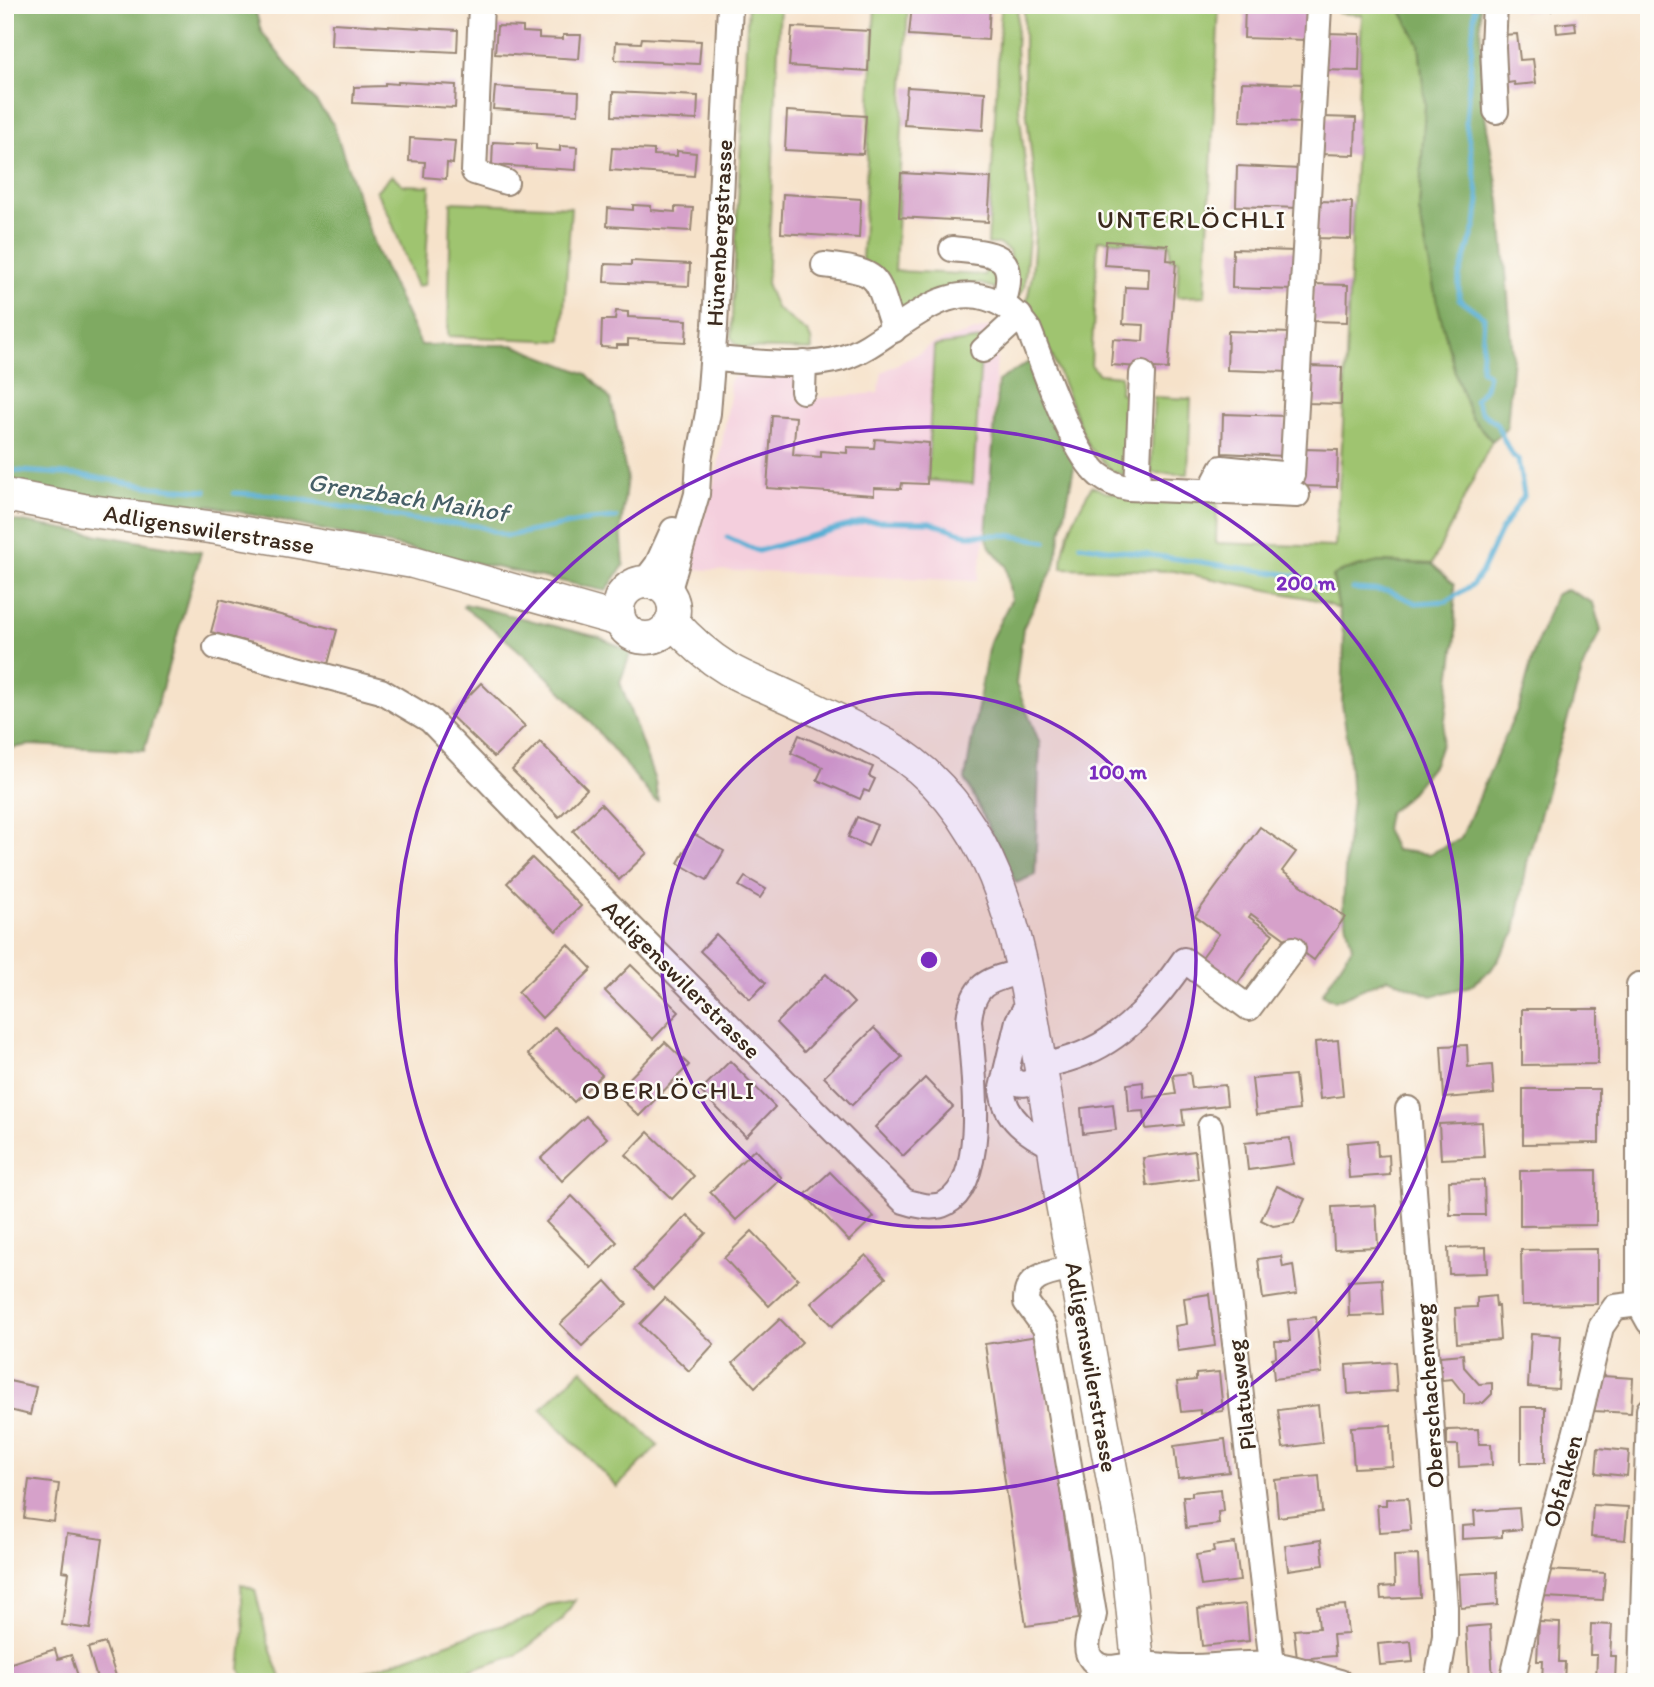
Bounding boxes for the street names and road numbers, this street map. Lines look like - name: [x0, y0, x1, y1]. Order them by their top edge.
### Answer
- street label: Hünenbergstrasse: [700, 139, 738, 327]
- street label: Adligenswilerstrasse: [102, 498, 316, 560]
- street label: Adligenswilerstrasse: [596, 893, 768, 1065]
- street label: Adligenswilerstrasse: [1059, 1260, 1125, 1474]
- street label: Oberschachenweg: [1408, 1302, 1450, 1489]
- street label: Pilatusweg: [1220, 1337, 1262, 1452]
- street label: Obfalken: [1536, 1431, 1588, 1531]

